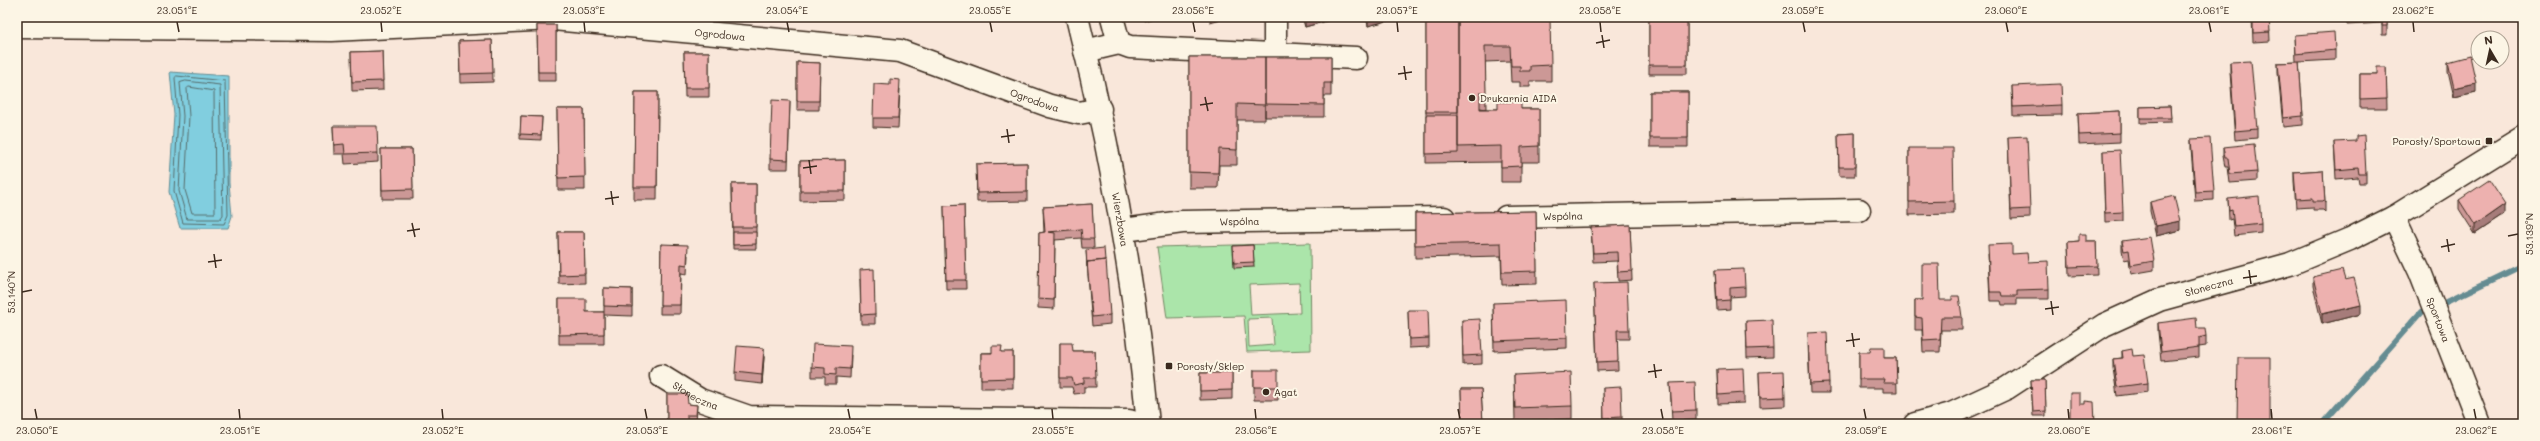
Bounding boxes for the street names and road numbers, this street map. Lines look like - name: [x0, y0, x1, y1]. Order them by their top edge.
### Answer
- street label: Ogrodowa: [694, 25, 746, 44]
- street label: Ogrodowa: [1008, 85, 1060, 115]
- street label: Wierzbowa: [1109, 191, 1132, 248]
- street label: Wspólna: [1543, 208, 1583, 223]
- street label: Wspólna: [1219, 214, 1260, 228]
- street label: Słoneczna: [2183, 273, 2235, 300]
- street label: Sportowa: [2423, 295, 2454, 344]
- street label: Słoneczna: [670, 378, 720, 413]

